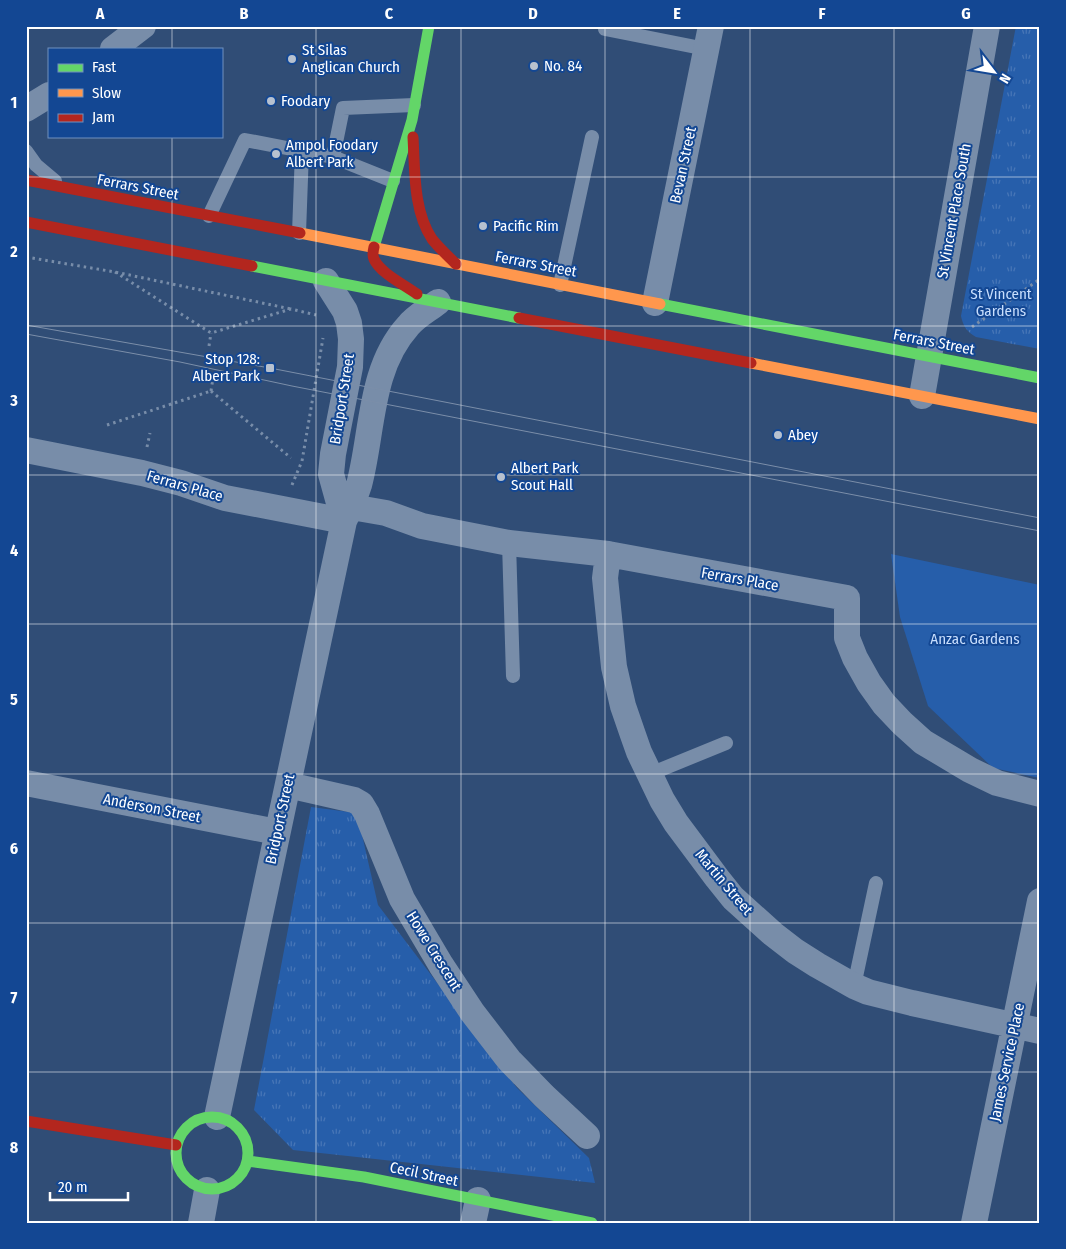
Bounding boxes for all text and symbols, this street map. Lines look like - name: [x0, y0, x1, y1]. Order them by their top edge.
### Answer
- text: A: [95, 4, 105, 23]
- text: B: [240, 4, 249, 23]
- text: C: [385, 4, 394, 23]
- text: D: [528, 4, 538, 23]
- text: E: [673, 4, 681, 23]
- text: F: [818, 4, 826, 23]
- text: G: [961, 4, 971, 23]
- place label: St Silas Anglican Church: [302, 41, 400, 76]
- legend: [48, 48, 222, 138]
- north arrow: [968, 48, 1018, 98]
- marker: St Silas Anglican Church: [286, 53, 298, 65]
- place label: No. 84: [544, 57, 582, 75]
- text: Fast: [92, 58, 116, 76]
- marker: No. 84: [528, 60, 540, 72]
- text: N: [995, 70, 1014, 86]
- text: Slow: [92, 84, 121, 102]
- place label: Foodary: [281, 92, 330, 110]
- text: 1: [11, 93, 17, 112]
- marker: Foodary: [265, 95, 277, 107]
- text: Jam: [92, 108, 115, 126]
- street label: Bevan Street: [666, 125, 700, 205]
- place label: Ampol Foodary Albert Park: [286, 136, 378, 171]
- street label: St Vincent Place South: [933, 142, 975, 280]
- marker: Ampol Foodary Albert Park: [270, 148, 282, 160]
- street label: Ferrars Street: [96, 170, 180, 204]
- place label: Pacific Rim: [493, 217, 559, 235]
- marker: Pacific Rim: [477, 220, 489, 232]
- text: 2: [9, 242, 18, 261]
- street label: Ferrars Street: [494, 247, 578, 281]
- park label: St Vincent Gardens: [970, 285, 1032, 320]
- street label: Ferrars Street: [892, 325, 976, 359]
- place label: Stop 128: Albert Park: [192, 350, 260, 385]
- street label: Bridport Street: [326, 352, 358, 446]
- marker: Stop 128: Albert Park: [264, 362, 276, 374]
- text: 3: [9, 391, 18, 410]
- place label: Abey: [788, 426, 818, 444]
- marker: Abey: [772, 429, 784, 441]
- place label: Albert Park Scout Hall: [511, 459, 579, 494]
- street label: Ferrars Place: [145, 467, 225, 505]
- marker: Albert Park Scout Hall: [495, 471, 507, 483]
- text: 4: [10, 541, 18, 560]
- street label: Ferrars Place: [700, 563, 780, 595]
- park label: Anzac Gardens: [930, 630, 1020, 648]
- text: 5: [10, 690, 18, 709]
- street label: Bridport Street: [262, 772, 298, 866]
- street label: Anderson Street: [102, 790, 202, 826]
- text: 6: [10, 839, 18, 858]
- street label: Martin Street: [691, 845, 757, 919]
- street label: Howe Crescent: [402, 908, 466, 994]
- text: 7: [11, 988, 18, 1007]
- street label: James Service Place: [986, 1001, 1028, 1123]
- text: 8: [10, 1138, 19, 1157]
- street label: Cecil Street: [388, 1158, 460, 1190]
- scale bar: [50, 1169, 128, 1201]
- text: 20 m: [58, 1178, 88, 1196]

